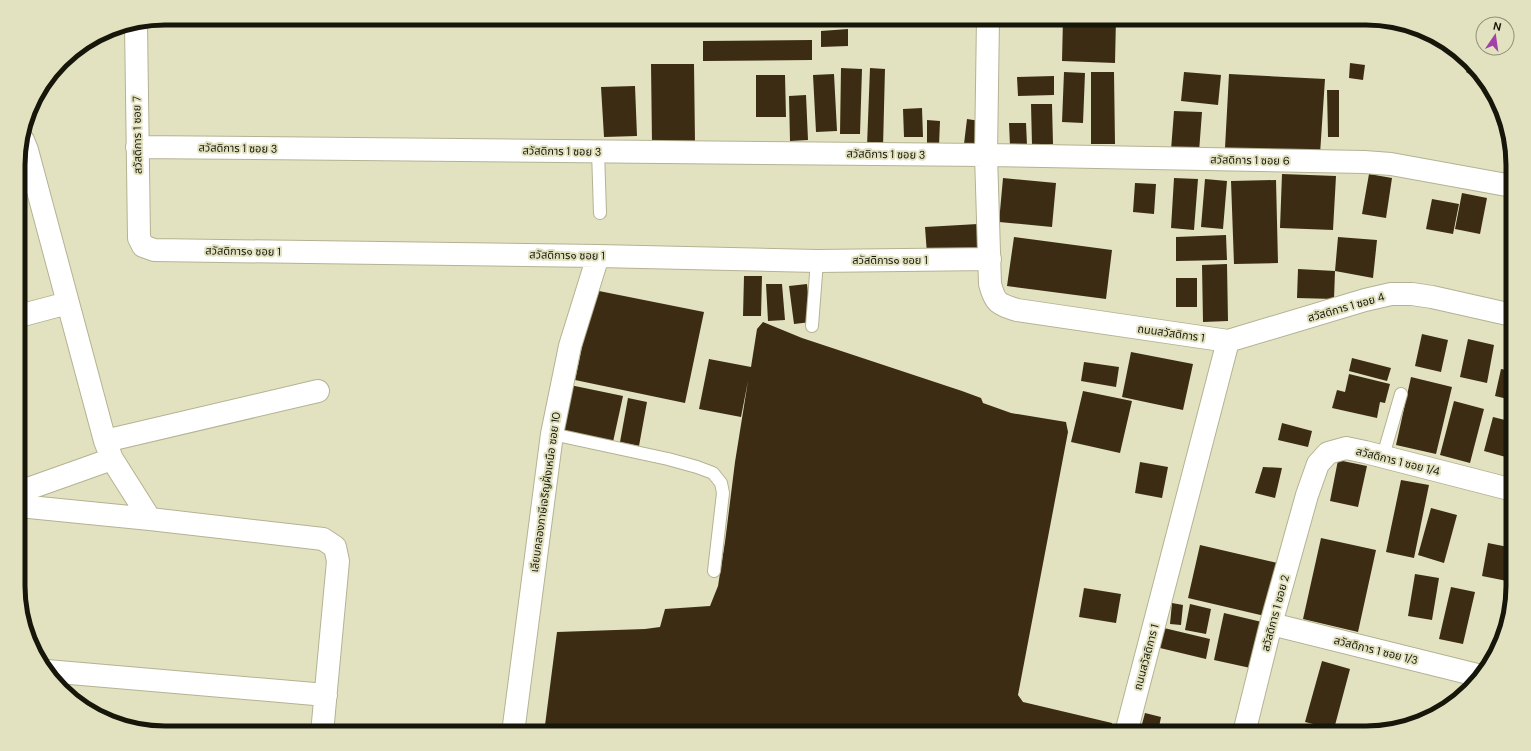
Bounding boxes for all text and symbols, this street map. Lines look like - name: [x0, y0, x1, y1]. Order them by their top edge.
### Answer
- north arrow: [1475, 16, 1515, 56]
- text: N: [1492, 19, 1503, 34]
- street label: สวัสดิการ 1 ซอย 7: [129, 96, 145, 174]
- street label: สวัสดิการ 1 ซอย 3: [198, 140, 278, 156]
- street label: สวัสดิการ 1 ซอย 3: [522, 143, 602, 159]
- street label: สวัสดิการ 1 ซอย 3: [846, 146, 926, 162]
- street label: สวัสดิการ 1 ซอย 6: [1210, 152, 1290, 168]
- street label: สวัสดิการ๑ ซอย 1: [205, 243, 281, 259]
- street label: สวัสดิการ๑ ซอย 1: [529, 247, 605, 263]
- street label: สวัสดิการ๑ ซอย 1: [852, 253, 928, 267]
- street label: สวัสดิการ 1 ซอย 4: [1306, 289, 1386, 325]
- street label: ถนนสวัสดิการ 1: [1137, 321, 1205, 345]
- street label: เลียบคลองภาษีเจริญฝั่งเหนือ ซอย 10: [526, 411, 563, 573]
- street label: สวัสดิการ 1 ซอย 1/4: [1355, 444, 1442, 478]
- street label: สวัสดิการ 1 ซอย 2: [1258, 573, 1292, 653]
- street label: ถนนสวัสดิการ 1: [1130, 623, 1162, 691]
- street label: สวัสดิการ 1 ซอย 1/3: [1332, 633, 1420, 667]

